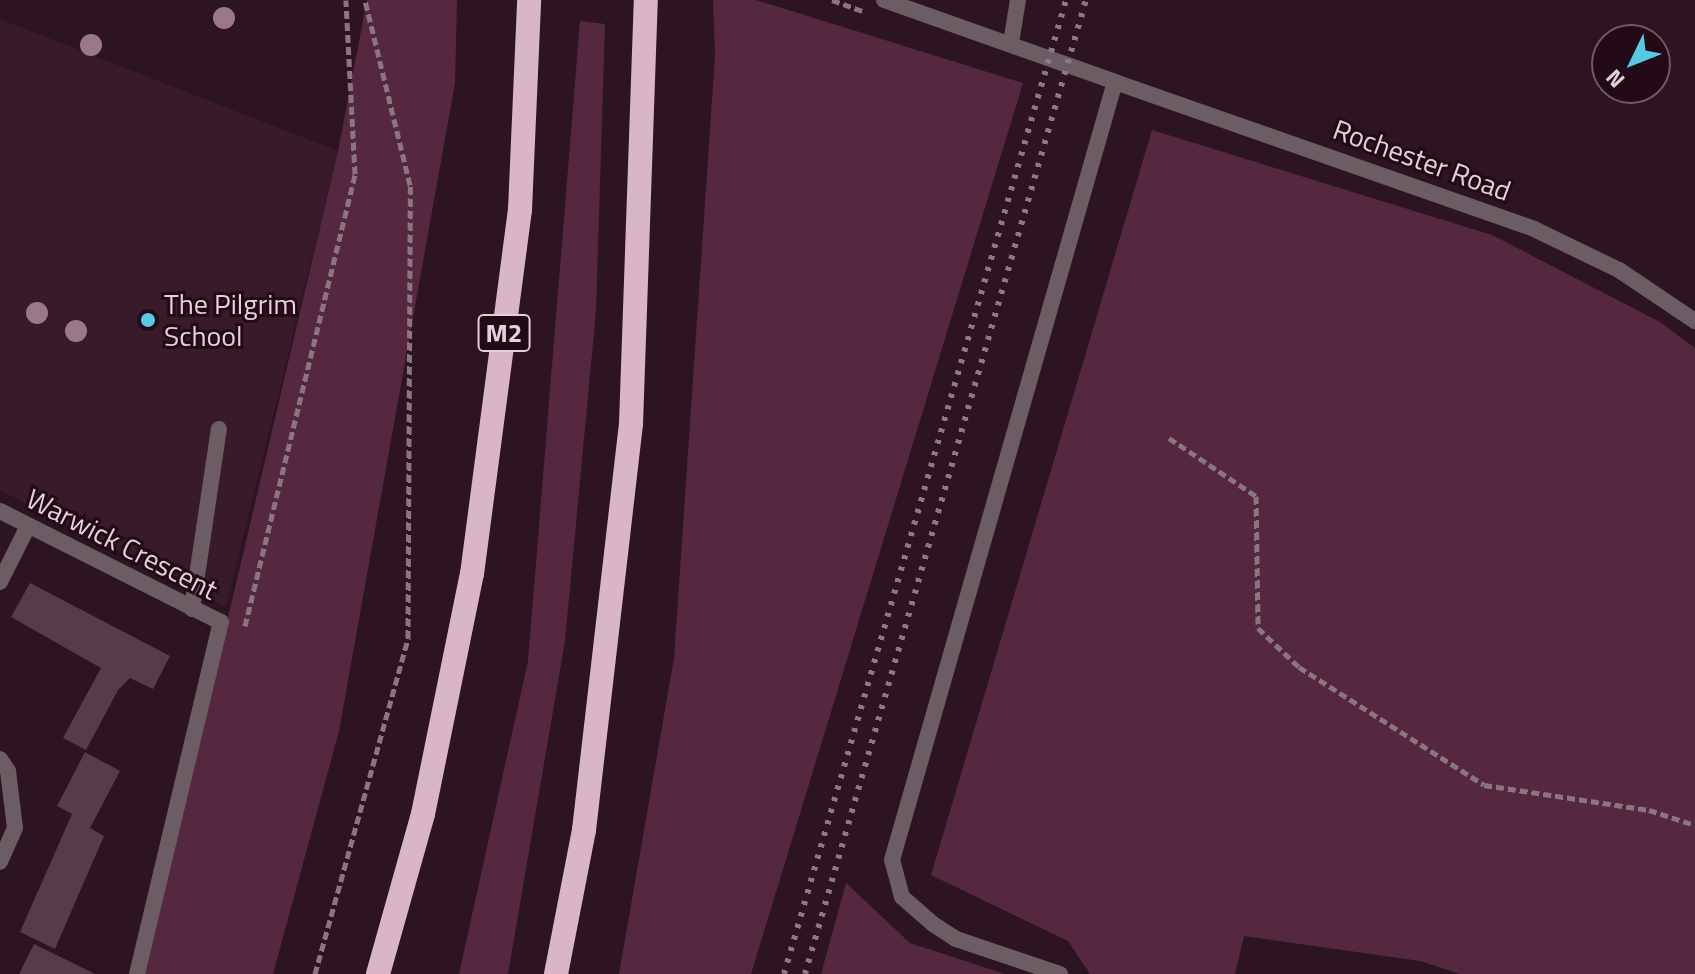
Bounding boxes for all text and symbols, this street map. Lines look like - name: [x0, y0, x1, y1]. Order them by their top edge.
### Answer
- north arrow: [1591, 24, 1671, 104]
- text: N: [1597, 62, 1633, 96]
- street label: Rochester Road: [1329, 112, 1515, 208]
- place label: The Pilgrim School: [164, 287, 297, 353]
- marker: The Pilgrim School: [139, 311, 157, 329]
- road number: M2: [476, 311, 532, 355]
- street label: Warwick Crescent: [21, 481, 223, 607]

